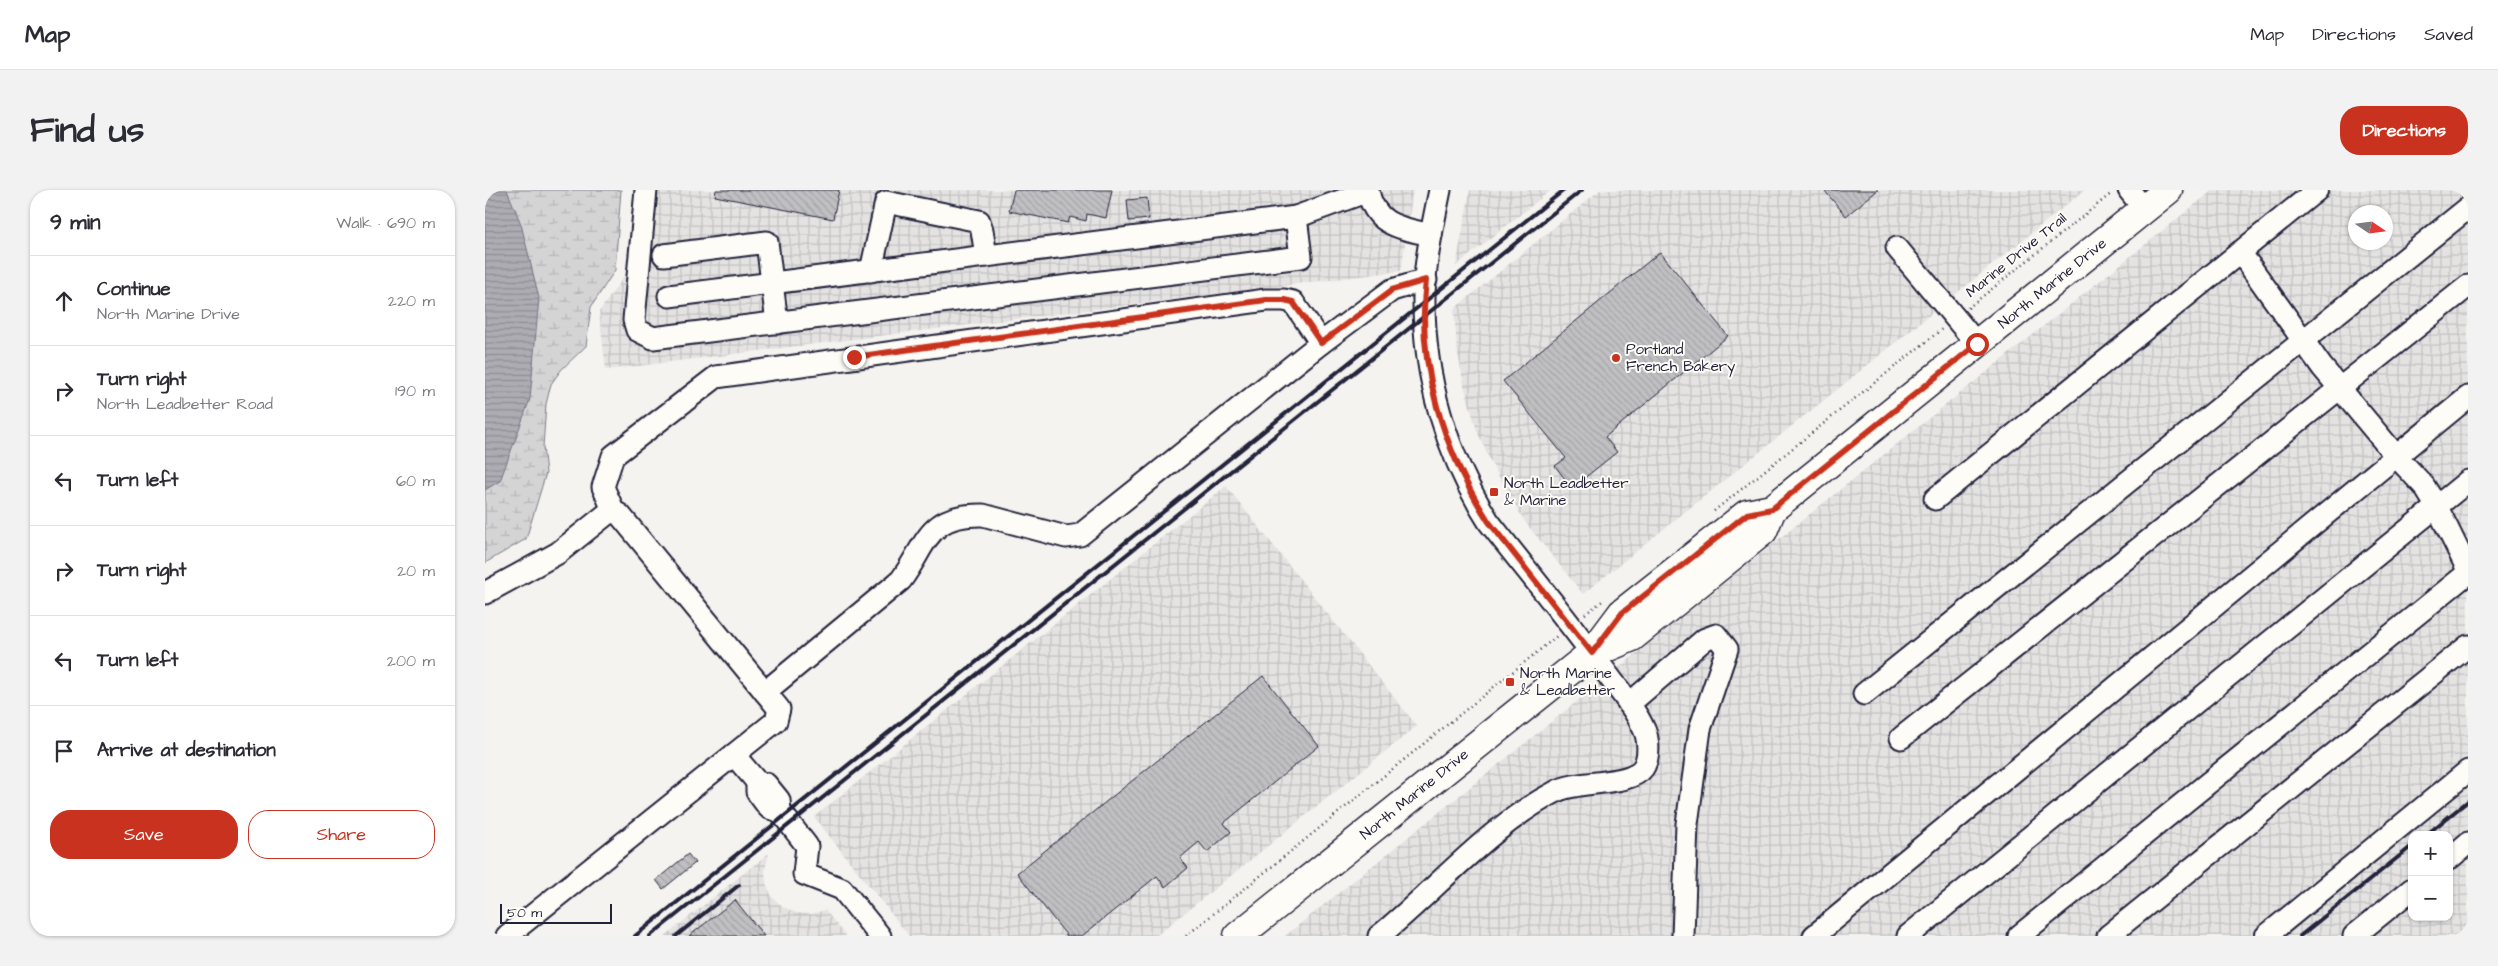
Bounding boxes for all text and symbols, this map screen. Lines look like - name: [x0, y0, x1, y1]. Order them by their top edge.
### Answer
- text: Map: [25, 18, 70, 52]
- text: Map: [2250, 22, 2284, 47]
- text: Directions: [2312, 22, 2396, 47]
- text: Saved: [2424, 22, 2473, 47]
- text: Find us: [30, 106, 144, 155]
- button: Directions: [2340, 106, 2468, 155]
- north arrow: [2348, 205, 2393, 250]
- text: 9 min: [50, 208, 100, 237]
- street label: Marine Drive Trail: [1961, 208, 2071, 303]
- text: Walk · 690 m: [336, 212, 435, 234]
- street label: North Marine Drive: [1994, 233, 2111, 334]
- text: Continue: [97, 276, 171, 303]
- icon: ahead: [50, 287, 78, 315]
- text: 220 m: [388, 290, 435, 312]
- text: North Marine Drive: [97, 303, 240, 325]
- route start: [1966, 333, 1989, 356]
- place label: Portland French Bakery: [1626, 339, 1735, 378]
- route end: [843, 346, 866, 369]
- marker: Portland French Bakery: [1610, 352, 1622, 364]
- text: Turn right: [97, 366, 186, 393]
- icon: right: [50, 377, 78, 405]
- text: 190 m: [395, 380, 435, 402]
- text: North Leadbetter Road: [97, 393, 273, 415]
- icon: left: [50, 467, 78, 495]
- text: Turn left: [97, 467, 178, 494]
- text: 60 m: [396, 470, 435, 492]
- place label: North Leadbetter & Marine: [1504, 473, 1629, 511]
- marker: North Leadbetter & Marine: [1488, 486, 1500, 498]
- icon: right: [50, 557, 78, 585]
- text: Turn right: [97, 557, 186, 584]
- text: 20 m: [397, 560, 435, 582]
- icon: left: [50, 647, 78, 675]
- text: Turn left: [97, 647, 178, 674]
- text: 200 m: [387, 650, 435, 672]
- place label: North Marine & Leadbetter: [1520, 663, 1615, 701]
- marker: North Marine & Leadbetter: [1504, 676, 1516, 688]
- icon: arrive: [50, 737, 78, 765]
- text: Arrive at destination: [97, 737, 276, 764]
- street label: North Marine Drive: [1356, 744, 1473, 845]
- button: Save: [50, 810, 238, 859]
- button: Share: [248, 810, 435, 859]
- map controls: [2408, 831, 2453, 921]
- button: +: [2408, 831, 2453, 876]
- button: −: [2408, 876, 2453, 921]
- scale bar: [500, 901, 613, 924]
- text: 50 m: [507, 903, 542, 923]

